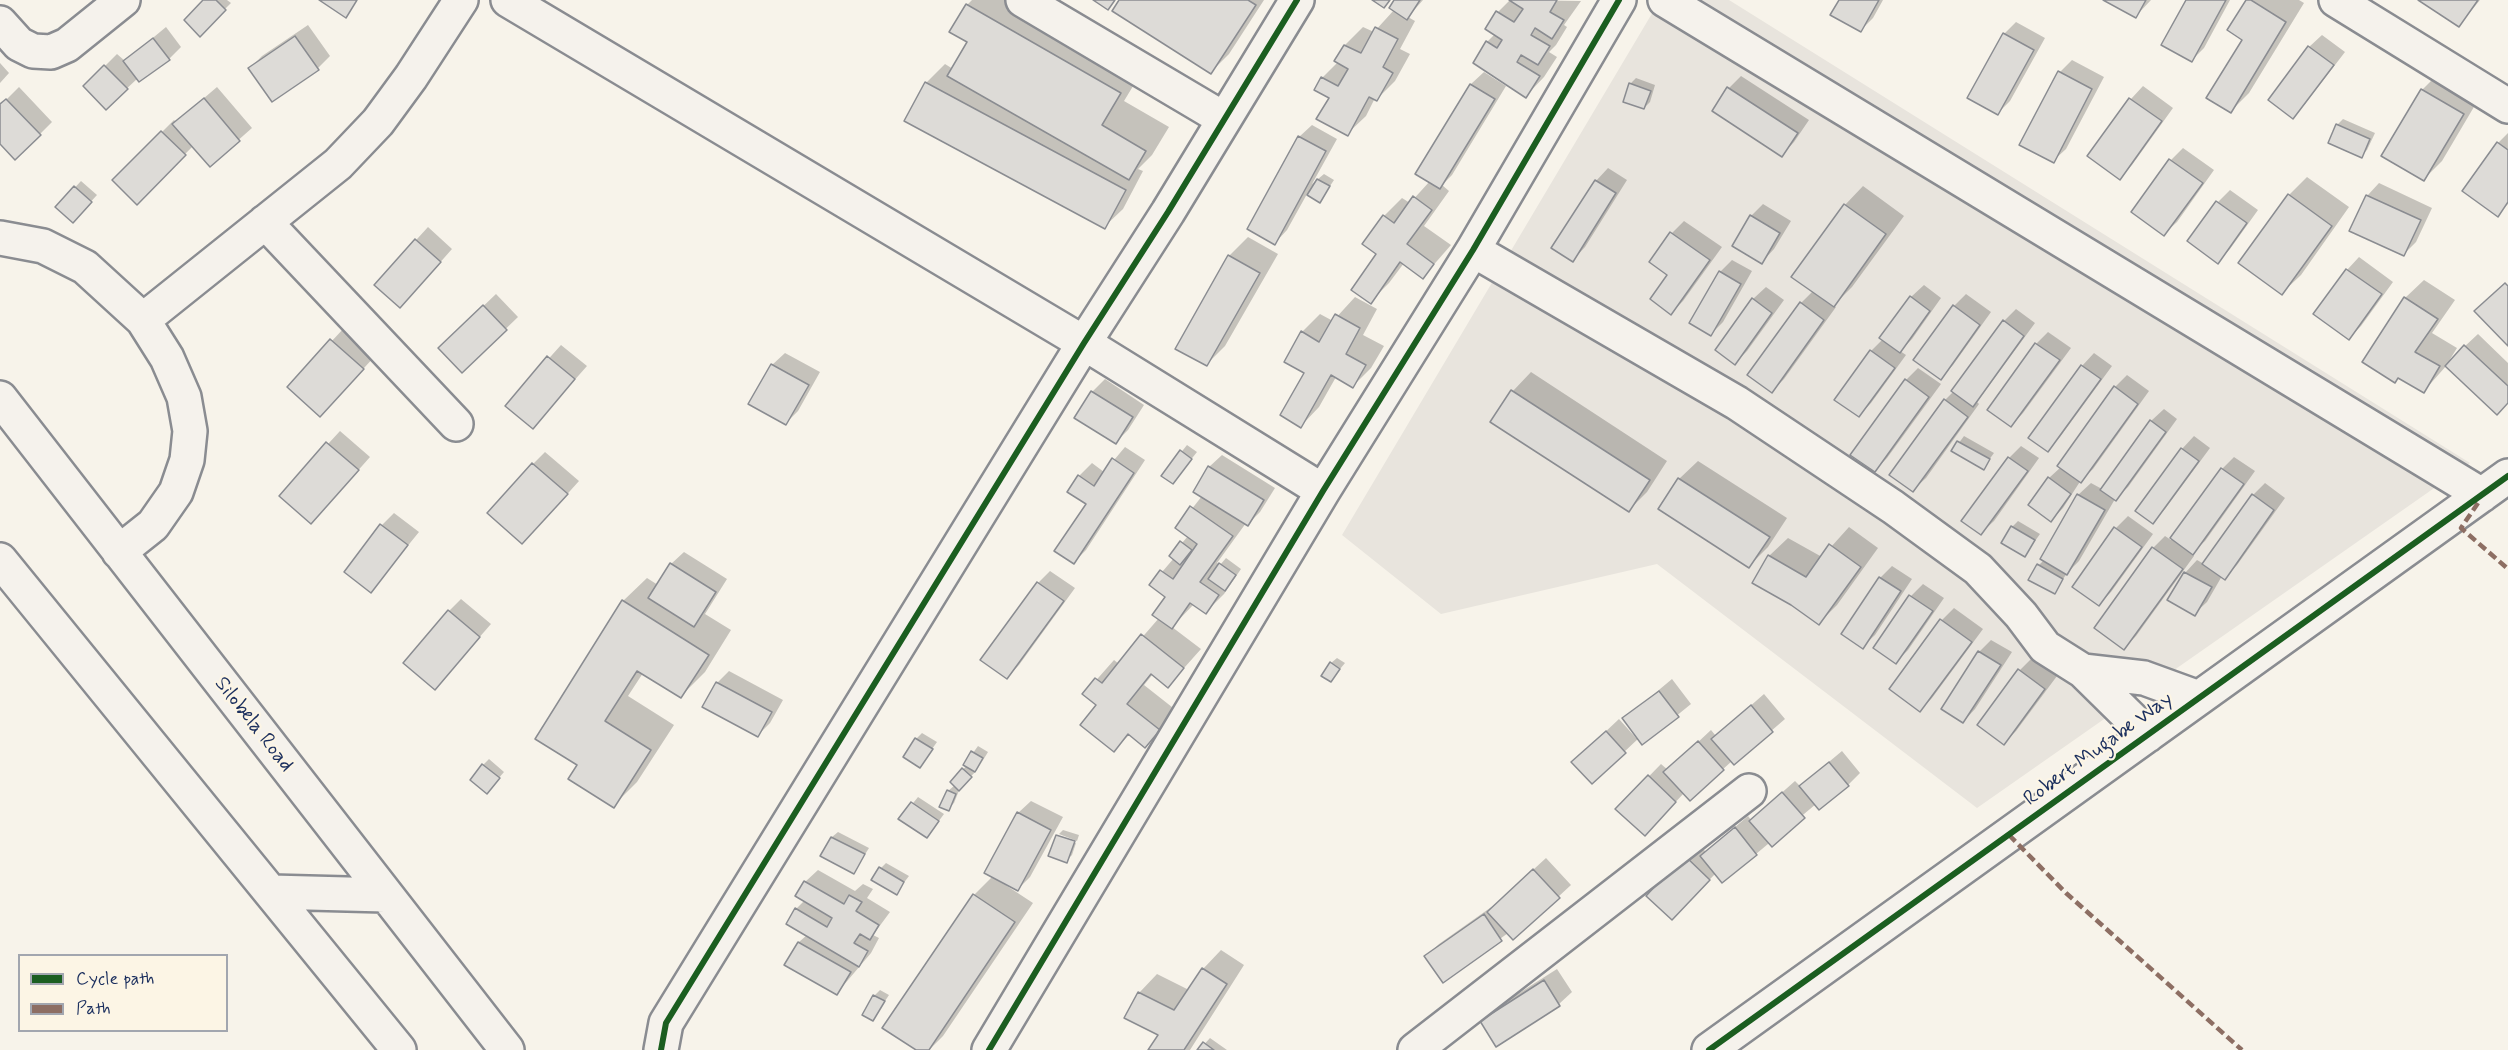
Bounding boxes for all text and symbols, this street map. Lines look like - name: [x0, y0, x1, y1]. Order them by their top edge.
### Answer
- street label: Silobela Road: [208, 672, 298, 778]
- street label: Robert Mugabe Way: [2019, 687, 2179, 813]
- legend: [18, 954, 228, 1032]
- text: Cycle path: [76, 967, 154, 991]
- text: Path: [76, 997, 111, 1021]

